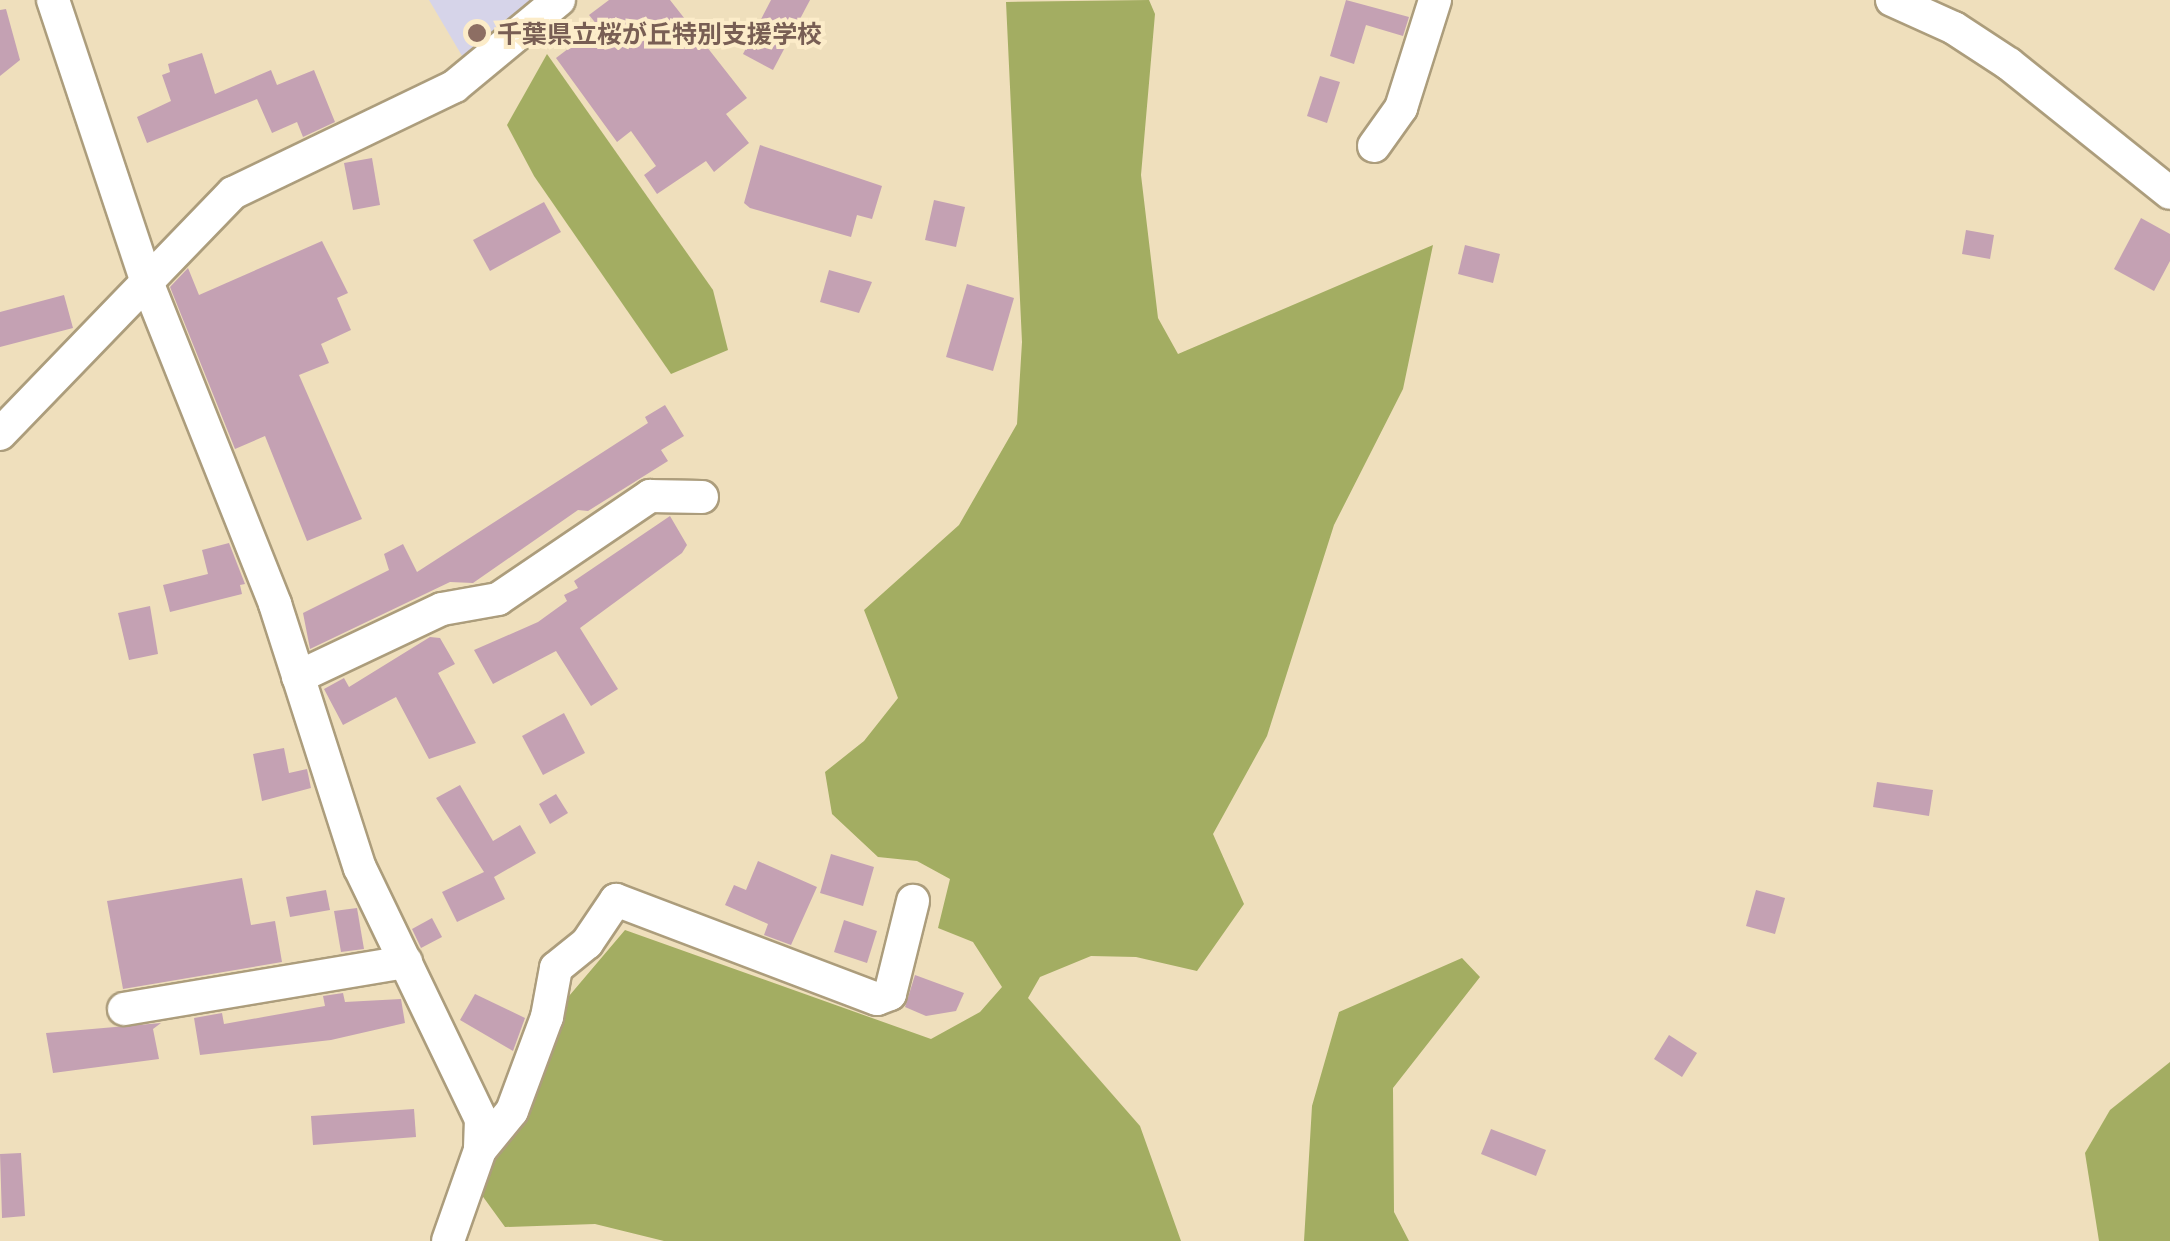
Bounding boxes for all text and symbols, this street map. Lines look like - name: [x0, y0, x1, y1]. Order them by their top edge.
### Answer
- place label: 千葉県立桜が丘特別支援学校: [497, 18, 822, 48]
- marker: 千葉県立桜が丘特別支援学校: [466, 22, 488, 44]

